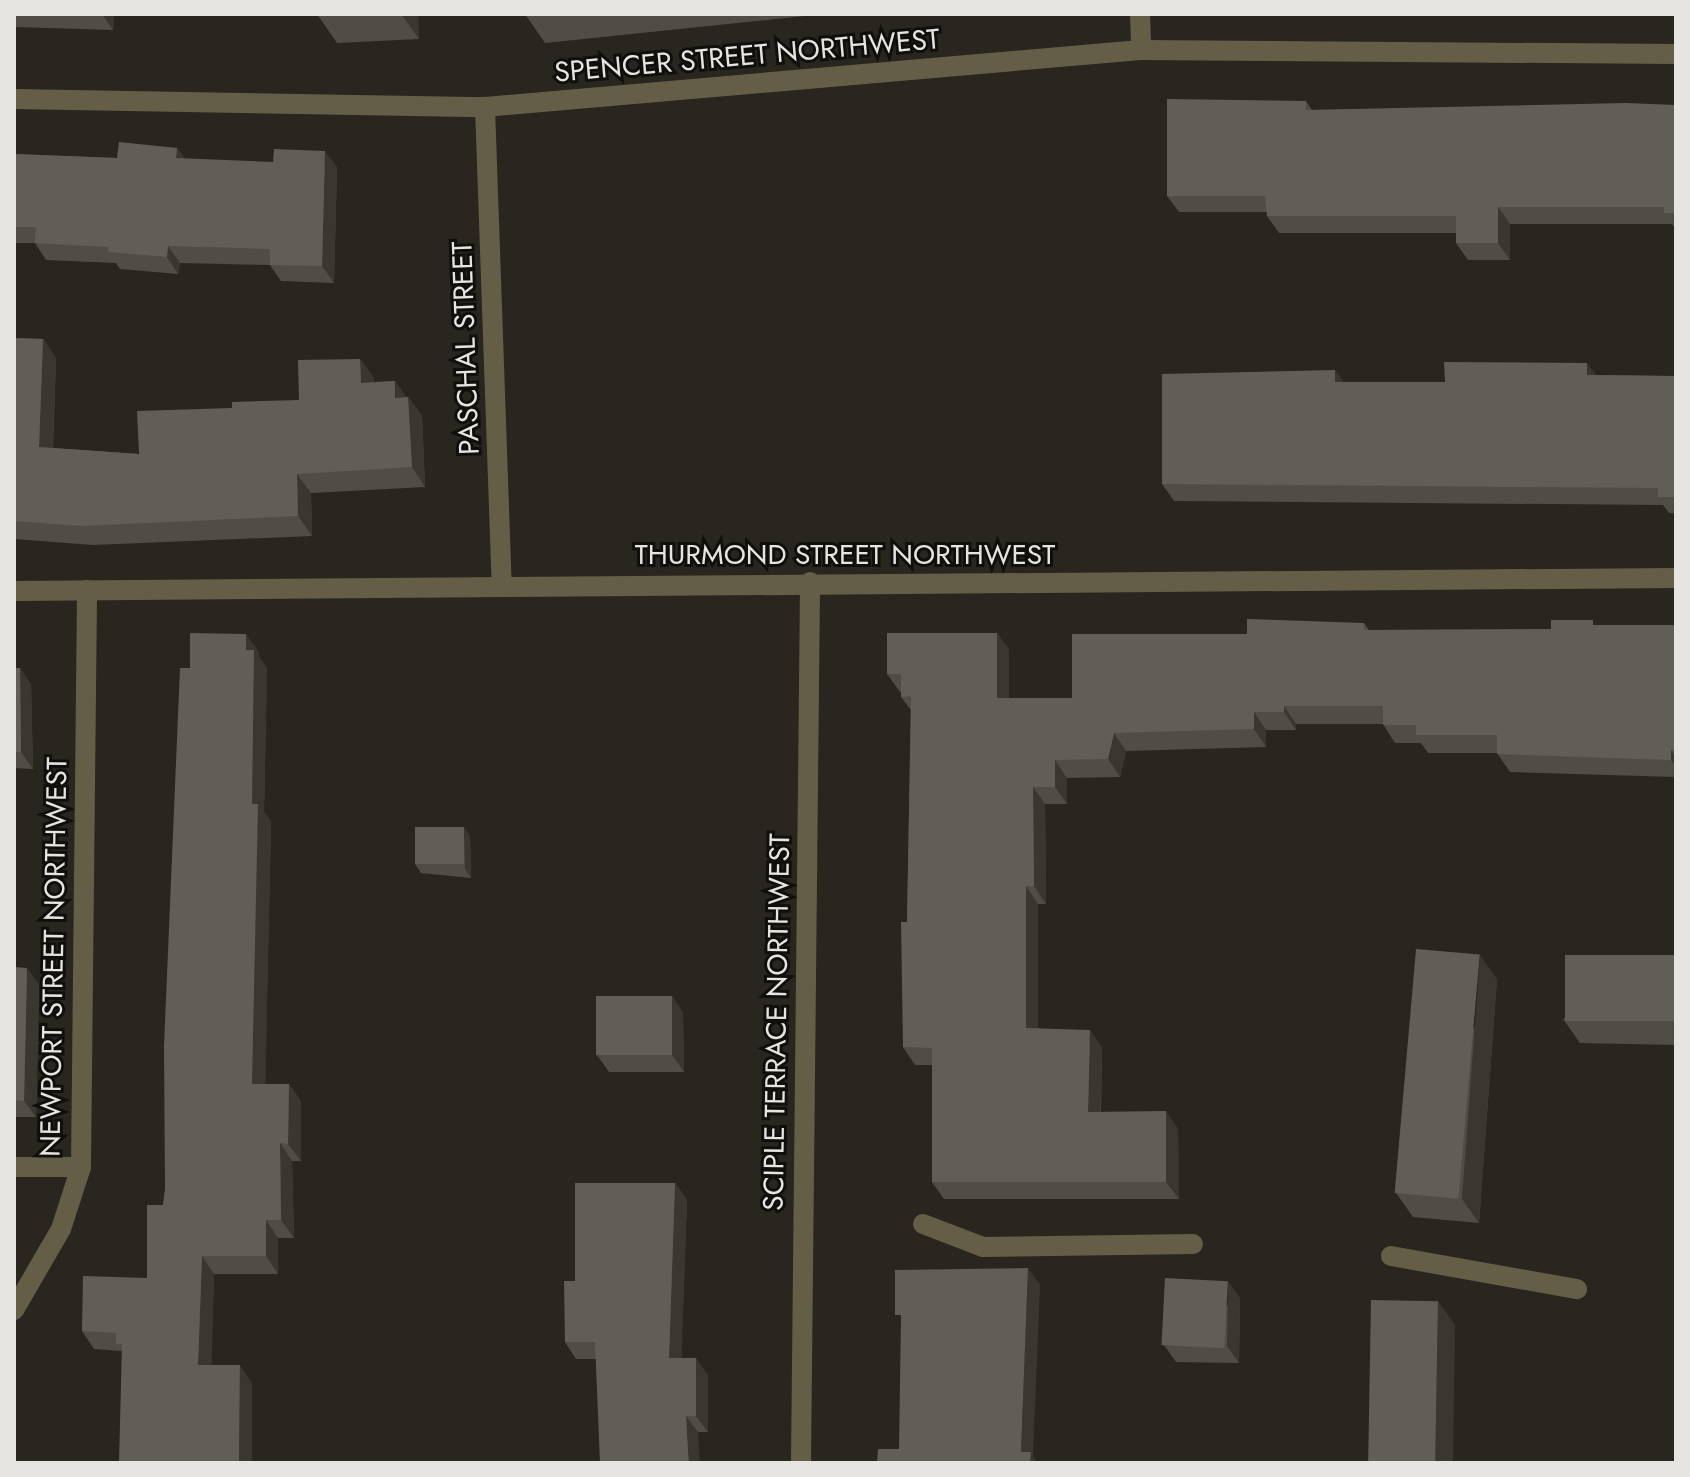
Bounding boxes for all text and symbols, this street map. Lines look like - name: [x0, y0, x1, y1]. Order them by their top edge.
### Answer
- street label: SPENCER STREET NORTHWEST: [553, 22, 941, 90]
- street label: PASCHAL STREET: [445, 241, 487, 455]
- street label: THURMOND STREET NORTHWEST: [635, 538, 1055, 572]
- street label: NEWPORT STREET NORTHWEST: [34, 757, 74, 1157]
- street label: SCIPLE TERRACE NORTHWEST: [757, 833, 797, 1211]

